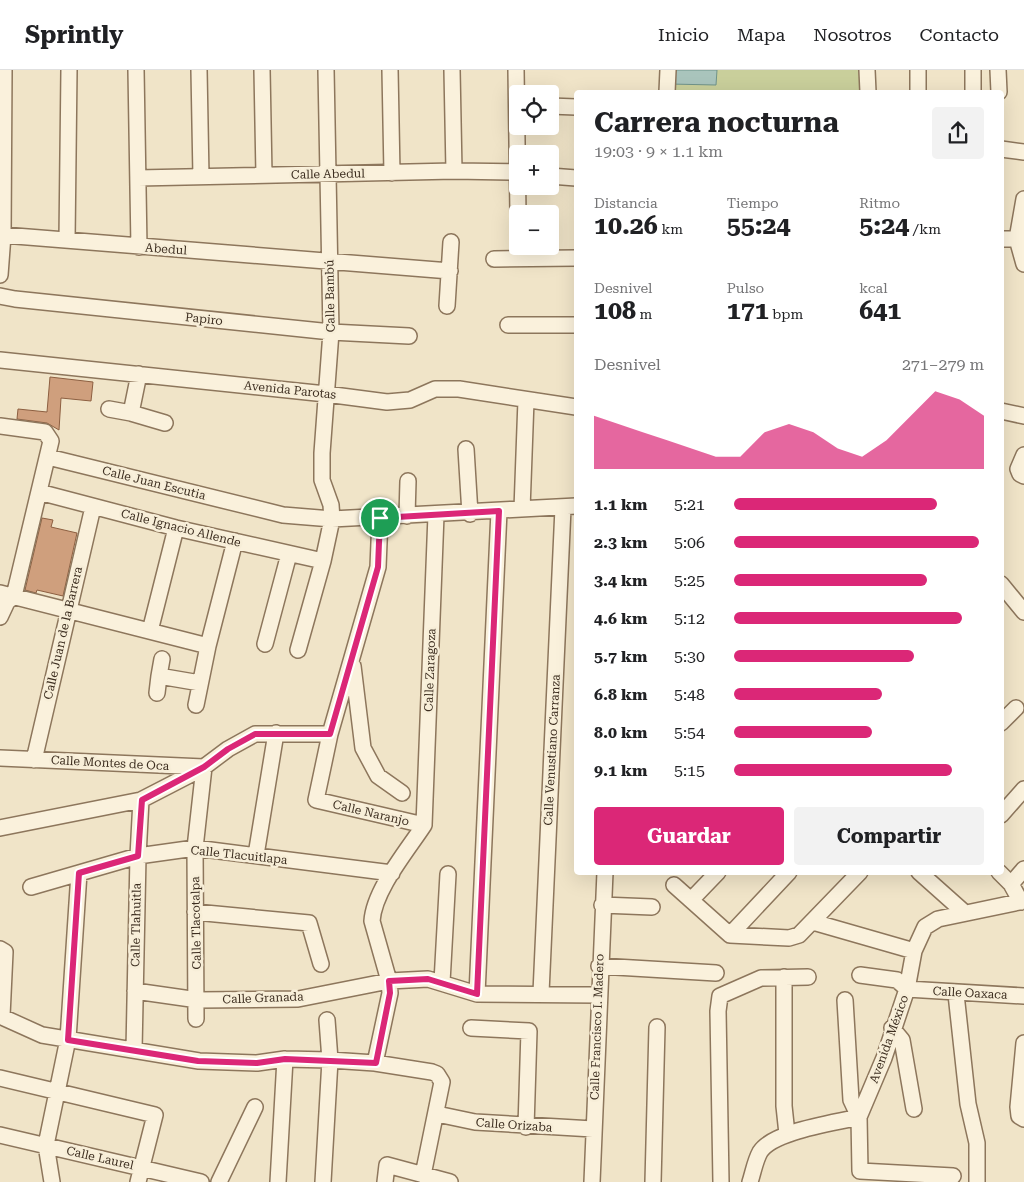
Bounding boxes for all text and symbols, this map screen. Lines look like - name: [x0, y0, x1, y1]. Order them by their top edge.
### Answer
- text: Sprintly: [25, 21, 124, 49]
- text: Inicio: [658, 24, 709, 45]
- text: Mapa: [737, 24, 785, 45]
- text: Nosotros: [813, 24, 891, 45]
- text: Contacto: [919, 24, 999, 45]
- map controls: [509, 85, 559, 255]
- button: locate: [509, 85, 559, 135]
- text: Carrera nocturna: [594, 106, 839, 139]
- button: share: [932, 107, 984, 159]
- text: 19:03 · 9 × 1.1 km: [594, 142, 723, 161]
- button: +: [509, 145, 559, 195]
- street label: Calle Abedul: [291, 166, 365, 182]
- text: Distancia: [594, 195, 658, 211]
- text: Tiempo: [727, 195, 779, 211]
- text: Ritmo: [859, 195, 900, 211]
- button: −: [509, 205, 559, 255]
- text: 10.26: [594, 211, 658, 240]
- text: 55:24: [727, 211, 790, 240]
- text: 5:24: [859, 211, 909, 240]
- text: km: [658, 221, 683, 237]
- text: /km: [909, 221, 941, 237]
- street label: Abedul: [145, 241, 188, 257]
- street label: Calle Bambú: [322, 259, 338, 332]
- text: Desnivel: [594, 280, 652, 296]
- text: Pulso: [727, 280, 764, 296]
- text: kcal: [859, 280, 888, 296]
- text: 108: [594, 296, 636, 325]
- text: 171: [727, 296, 769, 325]
- text: 641: [859, 296, 901, 325]
- text: m: [636, 306, 652, 322]
- text: bpm: [769, 306, 803, 322]
- street label: Papiro: [184, 310, 224, 328]
- text: Desnivel: [594, 355, 661, 374]
- text: 271–279 m: [902, 355, 984, 374]
- street label: Avenida Parotas: [243, 378, 337, 402]
- street label: Calle Juan Escutia: [101, 463, 208, 503]
- text: 1.1 km: [594, 495, 647, 514]
- text: 5:21: [674, 495, 705, 514]
- pin: [359, 497, 401, 539]
- icon: arrive: [366, 504, 394, 532]
- street label: Calle Ignacio Allende: [120, 506, 243, 550]
- text: 2.3 km: [594, 533, 647, 552]
- text: 5:06: [674, 533, 705, 552]
- street label: Calle Juan de la Barrera: [41, 565, 85, 701]
- text: 3.4 km: [594, 571, 647, 590]
- text: 5:25: [674, 571, 705, 590]
- text: 4.6 km: [594, 609, 647, 628]
- text: 5:12: [674, 609, 705, 628]
- street label: Calle Zaragoza: [422, 628, 438, 712]
- text: 5.7 km: [594, 647, 647, 666]
- text: 5:30: [674, 647, 705, 666]
- street label: Calle Venustiano Carranza: [541, 674, 563, 826]
- text: 6.8 km: [594, 685, 647, 704]
- text: 5:48: [674, 685, 705, 704]
- text: 8.0 km: [594, 723, 647, 742]
- text: 5:54: [674, 723, 705, 742]
- street label: Calle Montes de Oca: [51, 753, 170, 773]
- text: 9.1 km: [594, 761, 647, 780]
- text: 5:15: [674, 761, 705, 780]
- street label: Calle Naranjo: [331, 797, 411, 829]
- button: Guardar: [594, 807, 784, 865]
- button: Compartir: [794, 807, 984, 865]
- street label: Calle Tlacuitlapa: [190, 843, 289, 867]
- street label: Calle Tlacotalpa: [188, 876, 204, 970]
- street label: Calle Tlahuitla: [128, 882, 144, 967]
- street label: Calle Francisco I. Madero: [587, 954, 607, 1100]
- street label: Calle Oaxaca: [932, 984, 1008, 1002]
- street label: Calle Granada: [222, 990, 304, 1006]
- street label: Avenida México: [867, 993, 911, 1085]
- street label: Calle Orizaba: [475, 1115, 553, 1135]
- street label: Calle Laurel: [65, 1143, 135, 1173]

